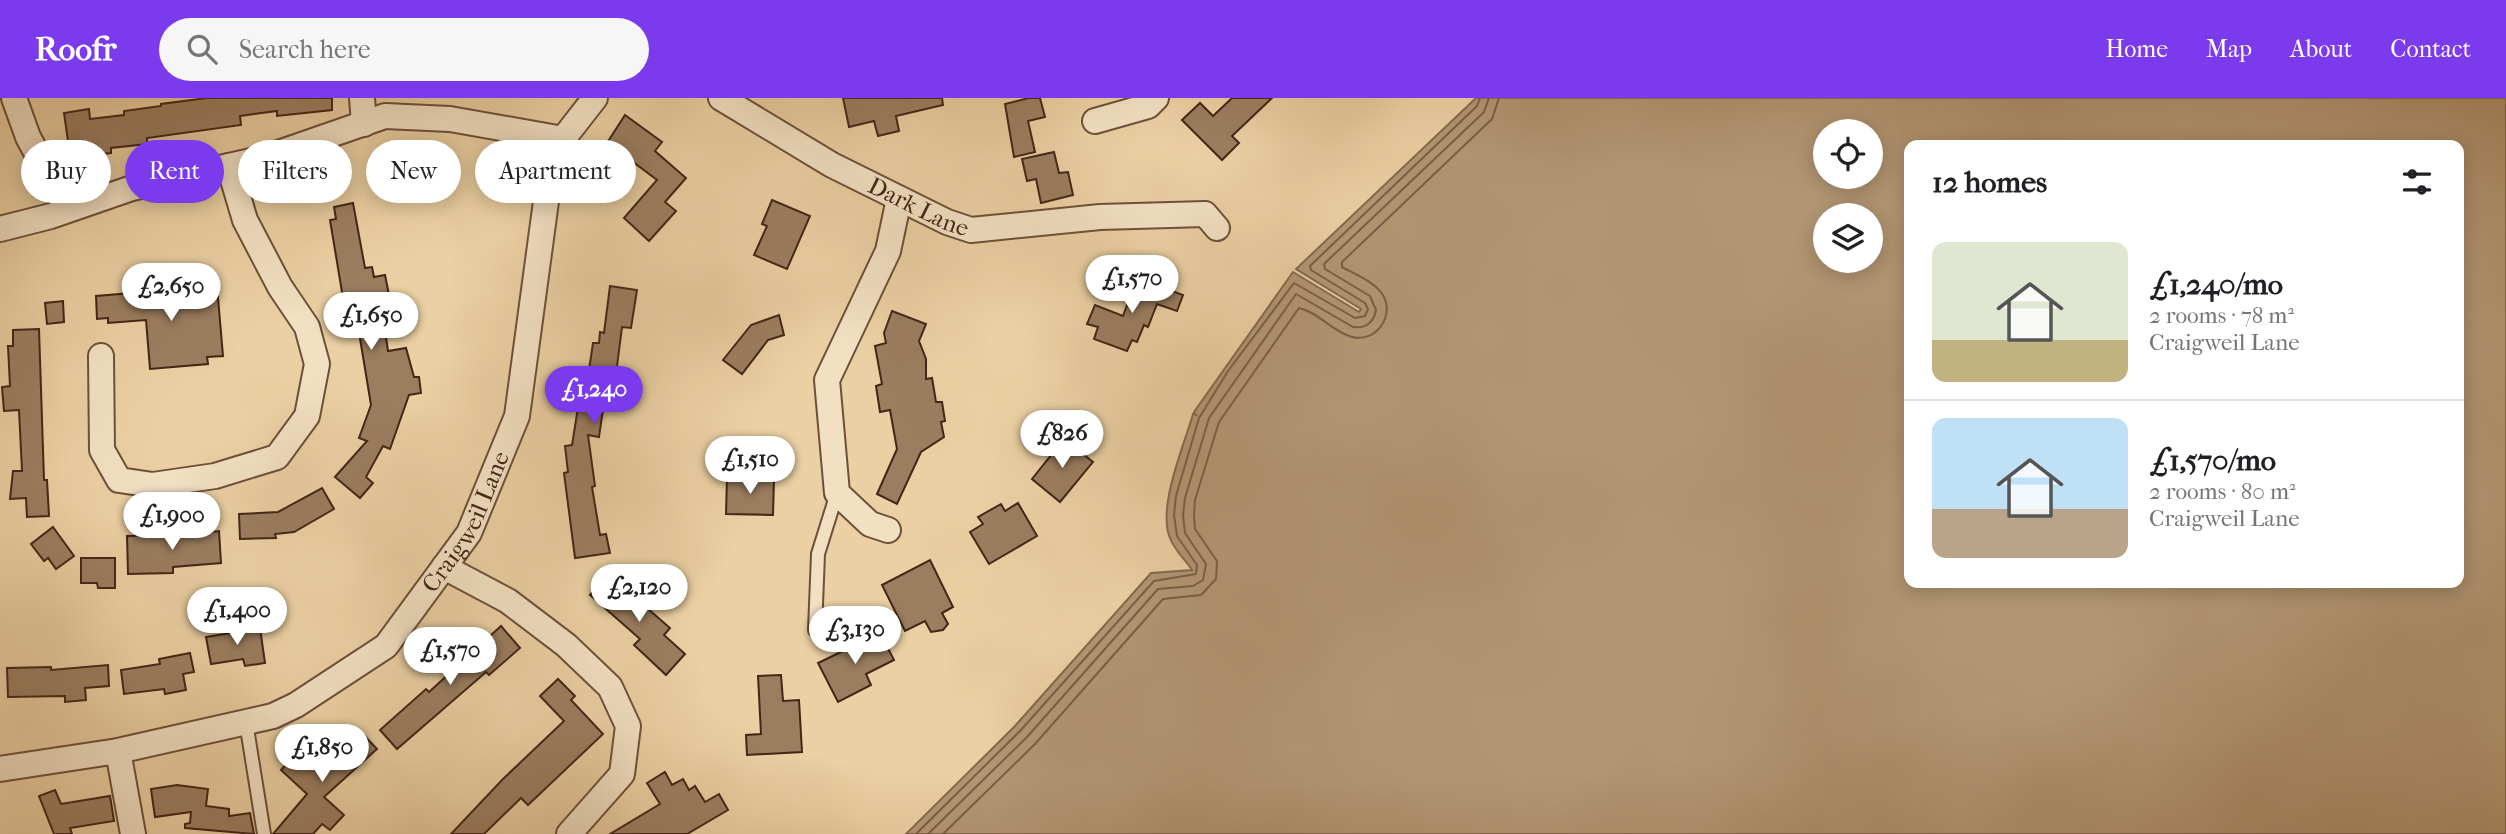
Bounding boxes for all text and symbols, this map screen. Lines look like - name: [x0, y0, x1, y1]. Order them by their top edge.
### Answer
- search box: [159, 18, 649, 81]
- text: Roofr: [35, 30, 117, 69]
- icon: search: [183, 30, 221, 68]
- text: Search here: [239, 34, 371, 65]
- text: Home: [2106, 35, 2168, 63]
- text: Map: [2206, 35, 2252, 63]
- text: About: [2290, 35, 2352, 63]
- text: Contact: [2390, 35, 2471, 63]
- map controls: [1813, 119, 1883, 273]
- button: locate: [1813, 119, 1883, 189]
- chip: Buy: [21, 140, 111, 203]
- chip: Rent: [125, 140, 224, 203]
- chip: Filters: [238, 140, 352, 203]
- chip: New: [366, 140, 461, 203]
- chip: Apartment: [475, 140, 636, 203]
- icon: filters: [2398, 163, 2436, 201]
- text: 12 homes: [1932, 165, 2047, 200]
- street label: Dark Lane: [864, 171, 973, 242]
- button: layers: [1813, 203, 1883, 273]
- pin: £1,570: [1075, 256, 1189, 315]
- pin: £2,650: [114, 264, 228, 323]
- text: £1,570: [1101, 264, 1163, 291]
- text: £1,240/mo: [2149, 267, 2283, 302]
- icon: home: [1988, 270, 2072, 354]
- text: £2,650: [138, 272, 204, 299]
- pin: £1,650: [314, 292, 428, 352]
- text: £1,650: [339, 301, 403, 328]
- text: 2 rooms · 78 m²: [2149, 302, 2294, 329]
- text: Craigweil Lane: [2149, 329, 2300, 356]
- pin: £1,240: [537, 366, 651, 426]
- text: £1,240: [561, 375, 627, 402]
- pin: £826: [1021, 410, 1103, 470]
- text: £826: [1036, 419, 1088, 446]
- pin: £1,510: [693, 436, 807, 496]
- text: £1,570/mo: [2149, 443, 2276, 478]
- text: £1,510: [721, 445, 779, 472]
- icon: home: [1988, 446, 2072, 530]
- street label: Craigweil Lane: [416, 447, 515, 598]
- text: 2 rooms · 80 m²: [2149, 478, 2296, 505]
- pin: £1,900: [115, 492, 229, 552]
- text: £1,900: [139, 501, 205, 528]
- text: Craigweil Lane: [2149, 505, 2300, 532]
- pin: £2,120: [582, 564, 696, 624]
- text: £2,120: [607, 573, 671, 600]
- pin: £1,400: [180, 588, 294, 647]
- text: £1,400: [203, 596, 271, 623]
- pin: £3,130: [798, 606, 912, 666]
- text: £3,130: [825, 615, 885, 642]
- pin: £1,570: [393, 628, 507, 687]
- text: £1,570: [419, 636, 481, 663]
- pin: £1,850: [265, 724, 379, 784]
- text: £1,850: [291, 733, 353, 760]

